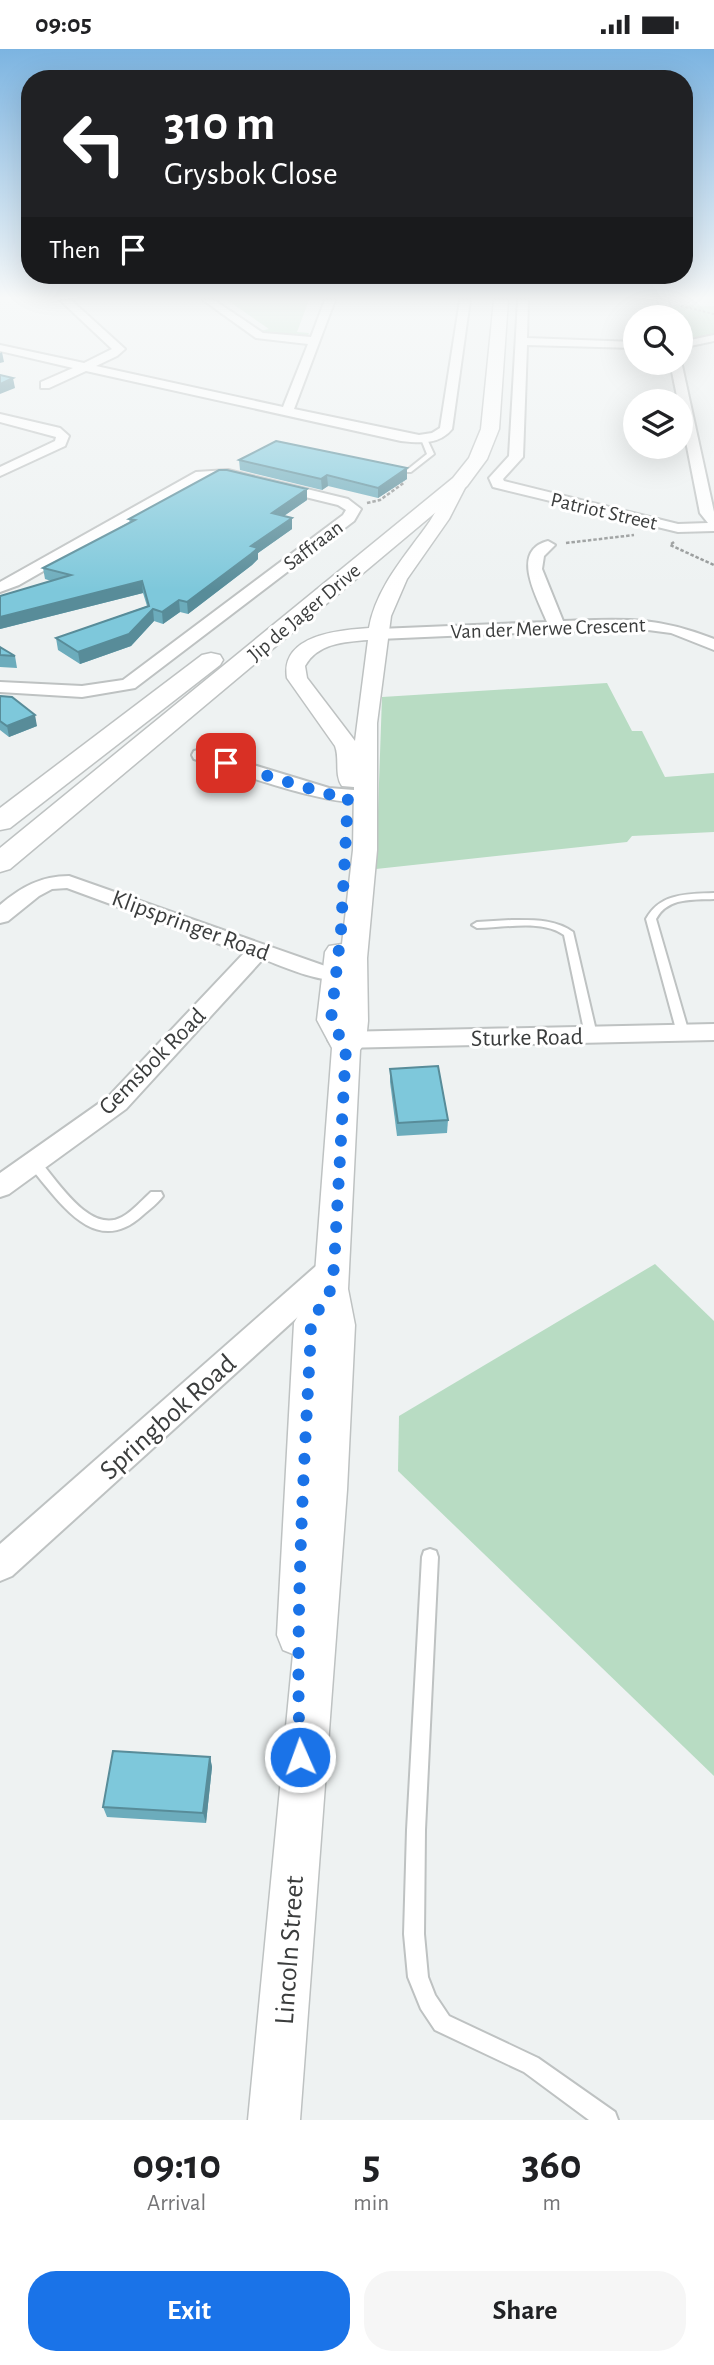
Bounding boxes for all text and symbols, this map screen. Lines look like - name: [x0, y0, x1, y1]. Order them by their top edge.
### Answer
- text: 09:05: [35, 11, 92, 37]
- icon: left: [49, 98, 140, 189]
- text: 310 m: [164, 100, 275, 149]
- text: Grysbok Close: [164, 158, 338, 190]
- icon: arrive: [114, 231, 152, 269]
- text: Then: [49, 237, 100, 263]
- map controls: [623, 305, 693, 459]
- button: search: [623, 305, 693, 375]
- button: layers: [623, 389, 693, 459]
- street label: Patriot Street: [549, 489, 659, 534]
- street label: Saffraan: [280, 516, 347, 574]
- street label: Jip de Jager Drive: [244, 560, 364, 665]
- street label: Van der Merwe Crescent: [450, 615, 646, 642]
- pin: [196, 733, 256, 793]
- icon: arrive: [207, 744, 245, 782]
- street label: Klipspringer Road: [109, 886, 273, 966]
- street label: Gemsbok Road: [95, 1004, 211, 1120]
- street label: Sturke Road: [471, 1025, 583, 1051]
- street label: Springbok Road: [95, 1349, 242, 1486]
- position arrow: [263, 1720, 337, 1794]
- street label: Lincoln Street: [271, 1875, 309, 2026]
- text: 09:10: [132, 2144, 221, 2186]
- text: 5: [362, 2144, 380, 2186]
- text: 360: [521, 2144, 582, 2186]
- text: Arrival: [147, 2192, 206, 2215]
- text: min: [353, 2192, 389, 2215]
- text: m: [542, 2192, 561, 2215]
- button: Exit: [28, 2271, 350, 2351]
- button: Share: [364, 2271, 686, 2351]

